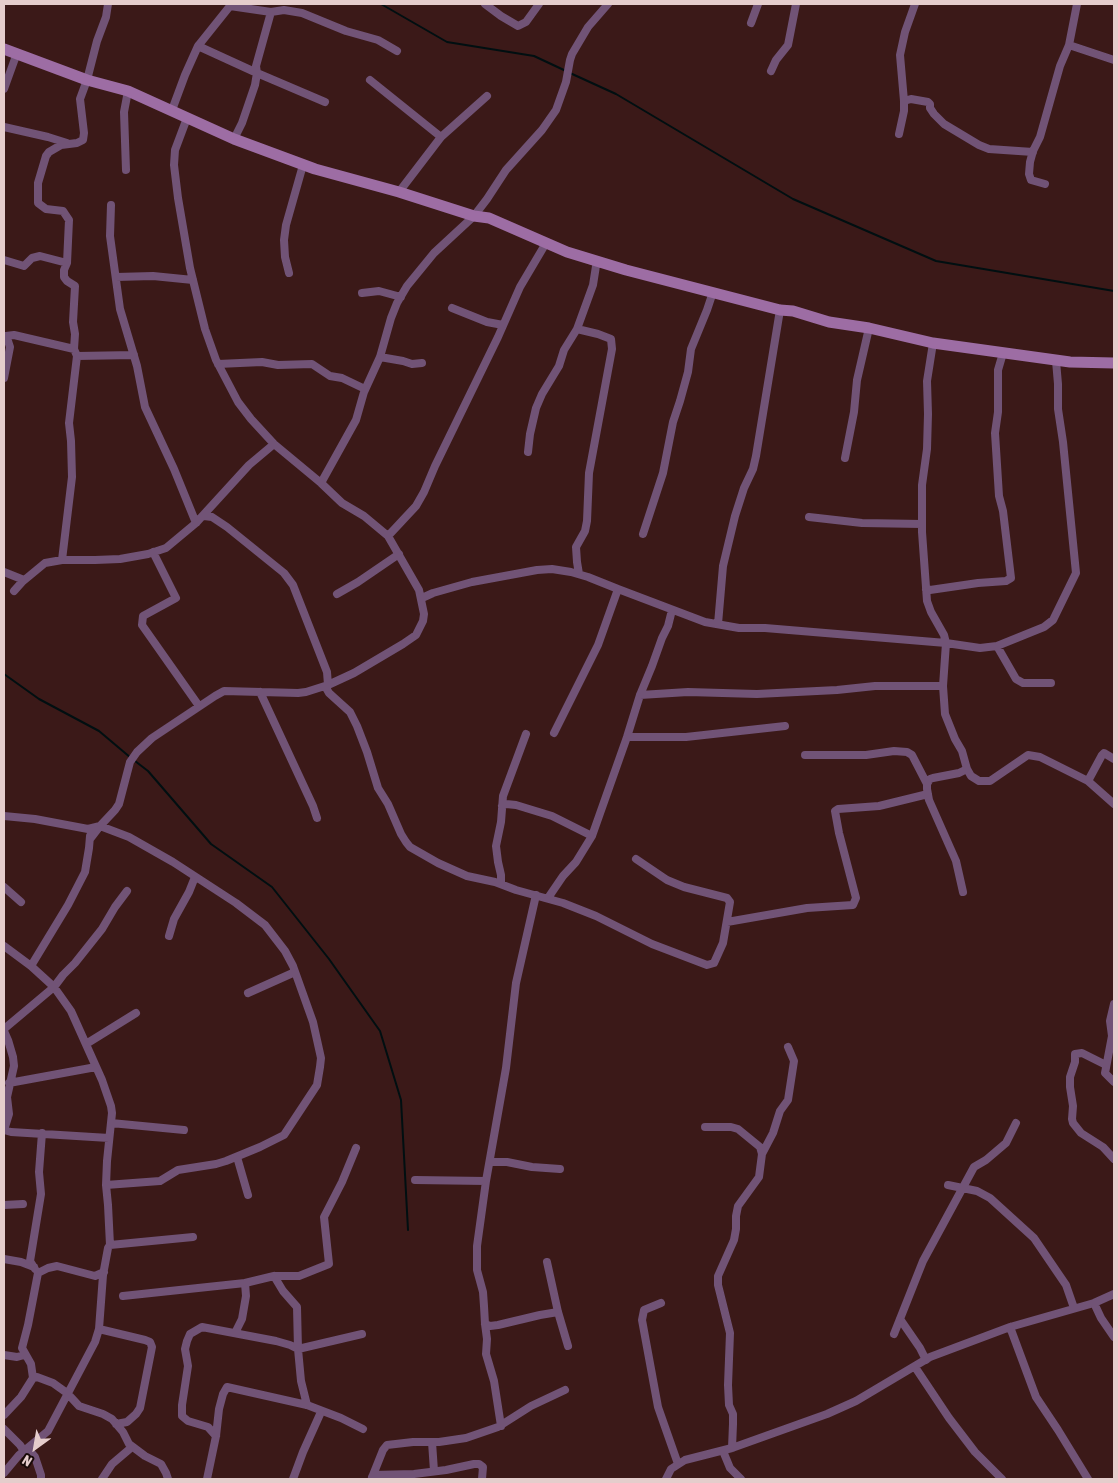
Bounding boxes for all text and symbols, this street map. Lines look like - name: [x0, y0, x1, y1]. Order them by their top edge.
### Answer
- north arrow: [10, 1423, 60, 1473]
- text: N: [19, 1452, 35, 1470]

